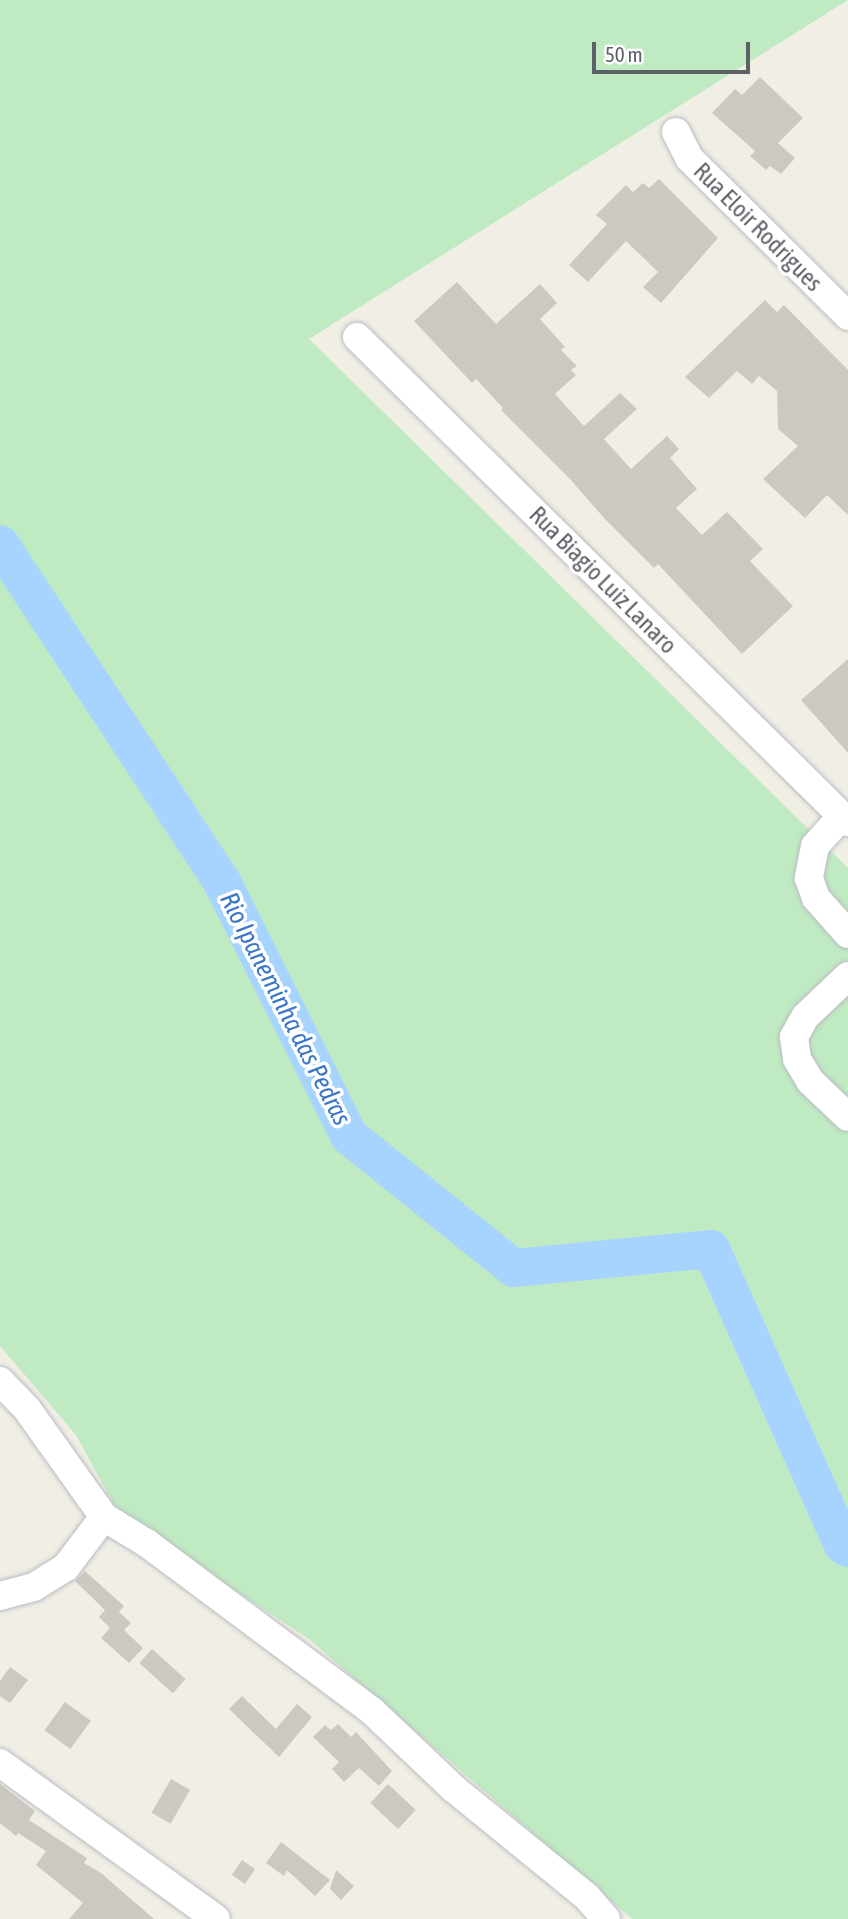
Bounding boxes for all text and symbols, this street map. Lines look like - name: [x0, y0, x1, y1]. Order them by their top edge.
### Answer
- scale bar: [596, 28, 754, 72]
- text: 50 m: [605, 42, 643, 66]
- street label: Rua Eloir Rodrigues: [688, 157, 828, 297]
- street label: Rua Biagio Luiz Lanaro: [523, 500, 683, 660]
- water label: Rio Ipaneminha das Pedras: [213, 887, 357, 1131]

